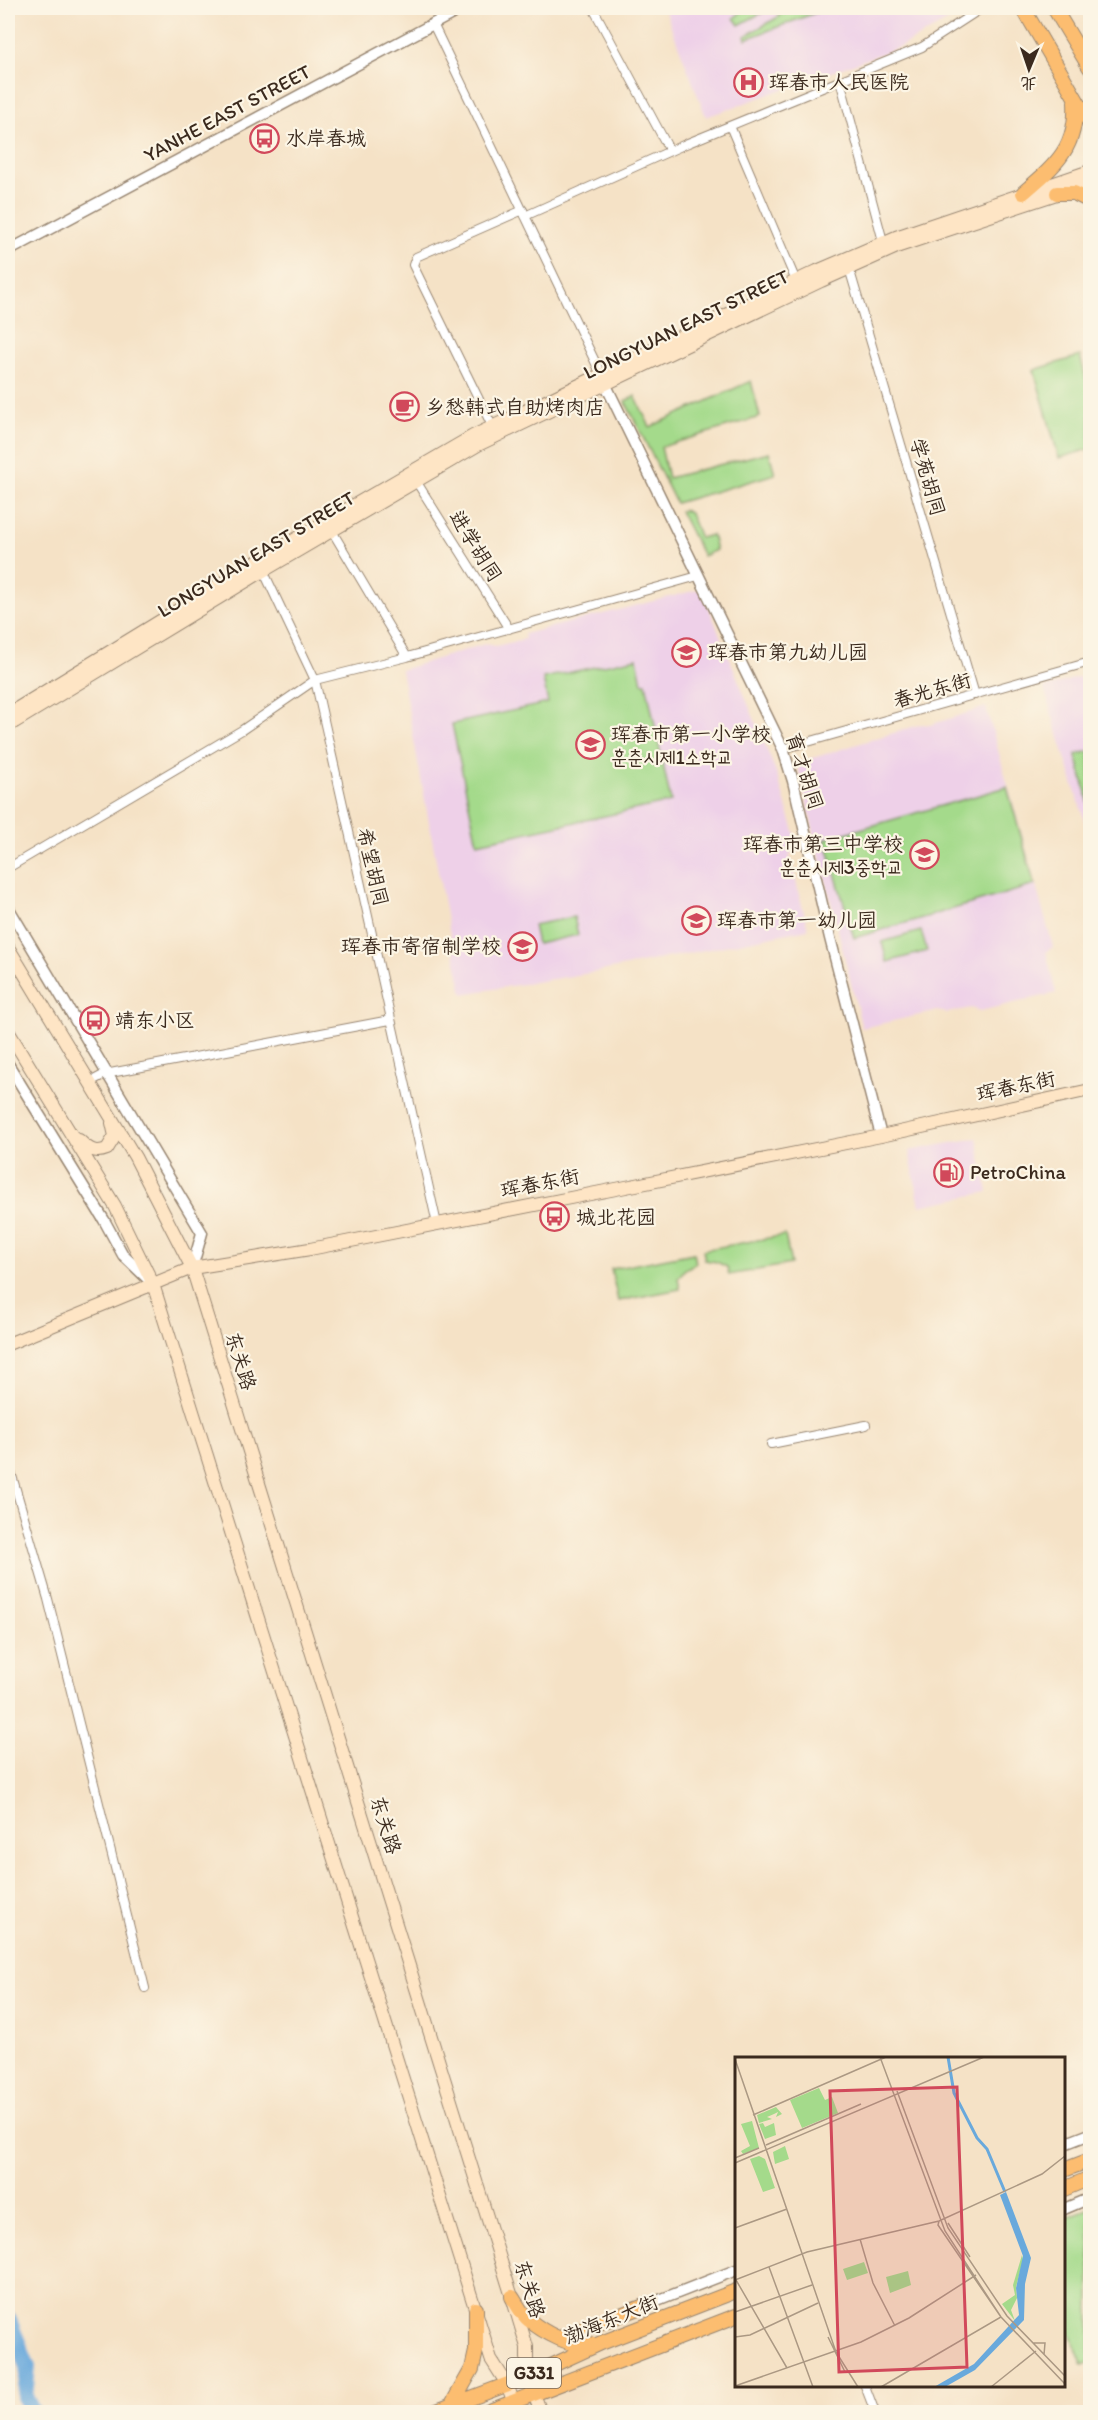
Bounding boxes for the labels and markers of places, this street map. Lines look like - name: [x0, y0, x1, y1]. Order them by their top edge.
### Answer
- hospital icon: 珲春市人民医院: [732, 66, 764, 98]
- place label: 珲春市人民医院: [769, 70, 909, 94]
- bus stop icon: 水岸春城: [249, 122, 281, 154]
- place label: 水岸春城: [286, 126, 366, 150]
- cafe icon: 乡愁韩式自助烤肉店: [388, 391, 420, 423]
- place label: 乡愁韩式自助烤肉店: [425, 395, 605, 419]
- school or university icon: 珲春市第九幼儿园: [671, 636, 703, 668]
- place label: 珲春市第九幼儿园: [708, 640, 868, 664]
- place label: 珲春市第一小学校 훈춘시제1소학교: [611, 722, 771, 769]
- school or university icon: 珲春市第一小学校 훈춘시제1소학교: [574, 729, 606, 761]
- place label: 珲春市第三中学校 훈춘시제3중학교: [743, 832, 903, 879]
- school or university icon: 珲春市第三中学校 훈춘시제3중학교: [908, 839, 940, 871]
- school or university icon: 珲春市第一幼儿园: [680, 904, 712, 936]
- place label: 珲春市第一幼儿园: [717, 908, 877, 932]
- school or university icon: 珲春市寄宿制学校: [506, 930, 538, 962]
- place label: 珲春市寄宿制学校: [341, 934, 501, 958]
- bus stop icon: 靖东小区: [78, 1004, 110, 1036]
- place label: 靖东小区: [115, 1008, 195, 1032]
- fuel station icon: PetroChina: [933, 1156, 965, 1188]
- place label: PetroChina: [970, 1160, 1066, 1184]
- bus stop icon: 城北花园: [539, 1201, 571, 1233]
- place label: 城北花园: [576, 1205, 656, 1229]

